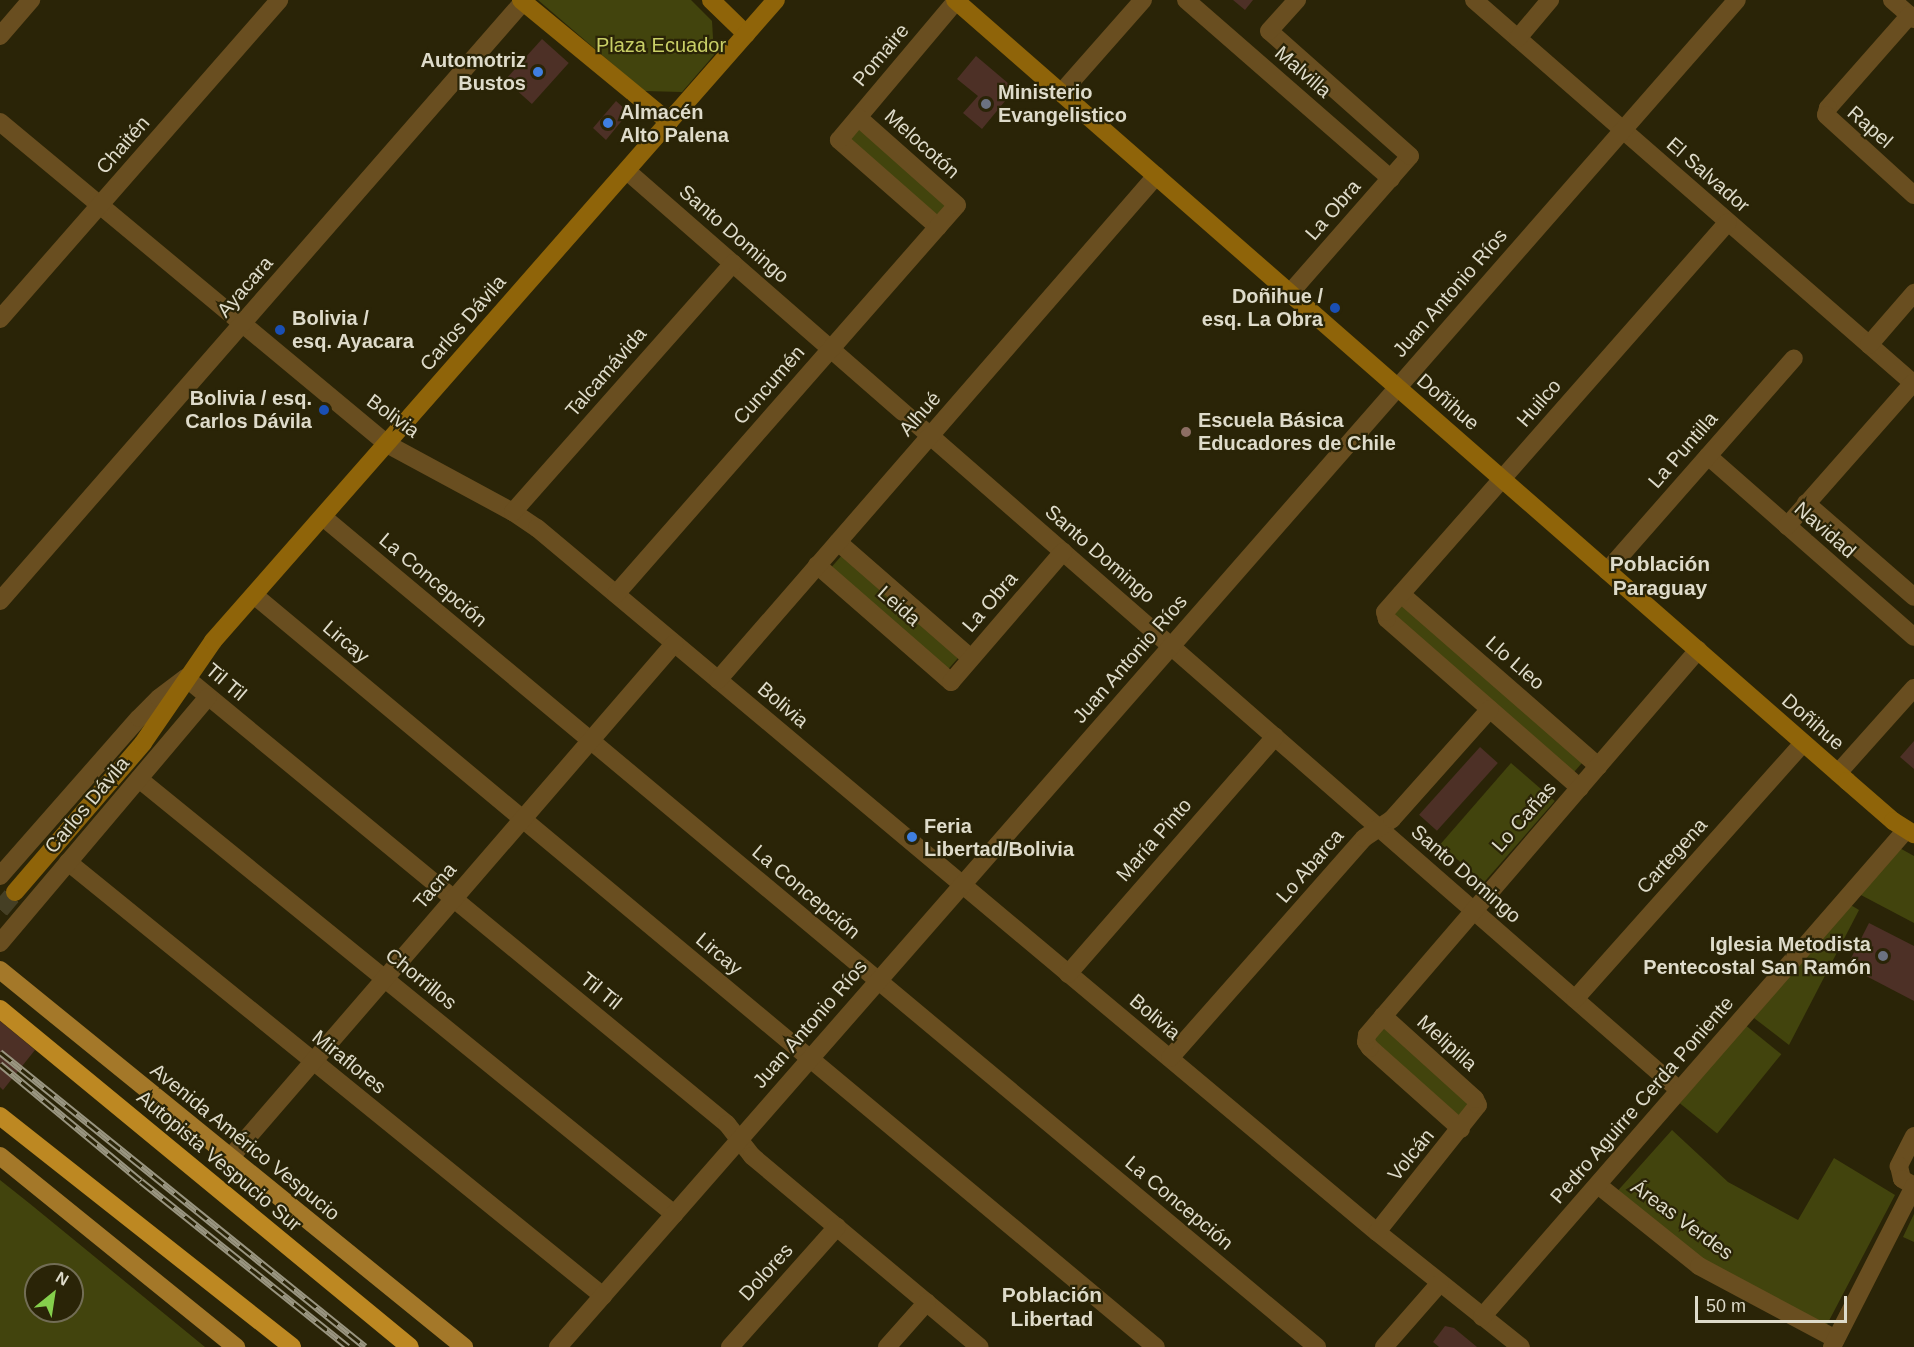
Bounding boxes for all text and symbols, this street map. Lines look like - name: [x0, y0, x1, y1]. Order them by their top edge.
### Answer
- street label: Pomaire: [848, 19, 914, 91]
- park label: Plaza Ecuador: [596, 33, 726, 57]
- street label: Malvilla: [1270, 41, 1336, 103]
- place label: Automotriz Bustos: [420, 48, 526, 95]
- marker: Automotriz Bustos: [531, 65, 545, 79]
- place label: Ministerio Evangelistico: [998, 80, 1127, 127]
- marker: Ministerio Evangelistico: [979, 97, 993, 111]
- place label: Almacén Alto Palena: [620, 100, 729, 147]
- street label: Rapel: [1842, 101, 1898, 153]
- street label: Melocotón: [880, 104, 964, 184]
- street label: Chaitén: [91, 111, 155, 179]
- marker: Almacén Alto Palena: [601, 116, 615, 130]
- street label: El Salvador: [1662, 132, 1754, 218]
- street label: La Obra: [1300, 175, 1366, 245]
- street label: Santo Domingo: [674, 180, 794, 288]
- street label: Juan Antonio Ríos: [1387, 223, 1513, 363]
- street label: Ayacara: [212, 252, 278, 322]
- street label: Carlos Dávila: [415, 270, 511, 376]
- place label: Doñihue / esq. La Obra: [1202, 284, 1323, 331]
- marker: Doñihue / esq. La Obra: [1328, 301, 1342, 315]
- place label: Bolivia / esq. Ayacara: [292, 306, 415, 353]
- street label: Talcamávida: [560, 322, 652, 422]
- marker: Bolivia / esq. Ayacara: [273, 323, 287, 337]
- street label: Cuncumén: [728, 341, 810, 429]
- street label: Doñihue: [1412, 369, 1484, 435]
- street label: Huilco: [1512, 374, 1566, 432]
- place label: Bolivia / esq. Carlos Dávila: [185, 386, 312, 433]
- street label: Alhué: [894, 387, 946, 441]
- street label: Bolivia: [362, 389, 424, 443]
- marker: Bolivia / esq. Carlos Dávila: [317, 403, 331, 417]
- street label: La Puntilla: [1643, 407, 1723, 493]
- place label: Escuela Básica Educadores de Chile: [1198, 408, 1396, 455]
- marker: Escuela Básica Educadores de Chile: [1179, 425, 1193, 439]
- street label: Navidad: [1789, 497, 1861, 563]
- street label: Santo Domingo: [1040, 500, 1160, 608]
- street label: La Concepción: [374, 528, 492, 632]
- district label: Población Paraguay: [1610, 551, 1710, 601]
- street label: La Obra: [957, 567, 1023, 637]
- street label: Leida: [873, 581, 925, 631]
- street label: Juan Antonio Ríos: [1067, 589, 1193, 729]
- street label: Lircay: [318, 616, 374, 668]
- street label: Llo Lleo: [1481, 631, 1549, 695]
- street label: Til Til: [201, 658, 251, 706]
- street label: Bolivia: [753, 677, 813, 733]
- street label: Doñihue: [1777, 689, 1849, 755]
- street label: Carlos Dávila: [40, 752, 134, 858]
- street label: Lo Cañas: [1487, 777, 1561, 857]
- street label: María Pinto: [1111, 794, 1197, 886]
- street label: Cartegena: [1632, 813, 1712, 899]
- place label: Feria Libertad/Bolivia: [924, 814, 1074, 861]
- street label: Santo Domingo: [1406, 820, 1526, 928]
- street label: Lo Abarca: [1271, 824, 1349, 908]
- marker: Feria Libertad/Bolivia: [905, 830, 919, 844]
- street label: La Concepción: [747, 840, 865, 944]
- street label: Tacna: [408, 858, 462, 914]
- street label: Lircay: [691, 928, 747, 980]
- place label: Iglesia Metodista Pentecostal San Ramón: [1643, 933, 1871, 980]
- street label: Chorrillos: [381, 943, 461, 1015]
- marker: Iglesia Metodista Pentecostal San Ramón: [1876, 949, 1890, 963]
- street label: Juan Antonio Ríos: [747, 954, 873, 1094]
- street label: Til Til: [575, 967, 627, 1015]
- street label: Bolivia: [1125, 989, 1185, 1045]
- street label: Pedro Aguirre Cerda Poniente: [1545, 991, 1739, 1209]
- street label: Melipilla: [1412, 1010, 1482, 1076]
- street label: Miraflores: [307, 1025, 391, 1099]
- street label: Avenida Américo Vespucio: [145, 1058, 345, 1226]
- street label: Autopista Vespucio Sur: [132, 1085, 306, 1237]
- street label: Volcán: [1383, 1124, 1439, 1186]
- street label: La Concepción: [1120, 1151, 1238, 1255]
- street label: Áreas Verdes: [1626, 1175, 1738, 1265]
- street label: Dolores: [734, 1238, 798, 1306]
- north arrow: [24, 1263, 84, 1323]
- text: N: [53, 1268, 72, 1289]
- district label: Población Libertad: [1002, 1282, 1102, 1332]
- scale bar: [1698, 1284, 1850, 1322]
- text: 50 m: [1706, 1296, 1746, 1316]

